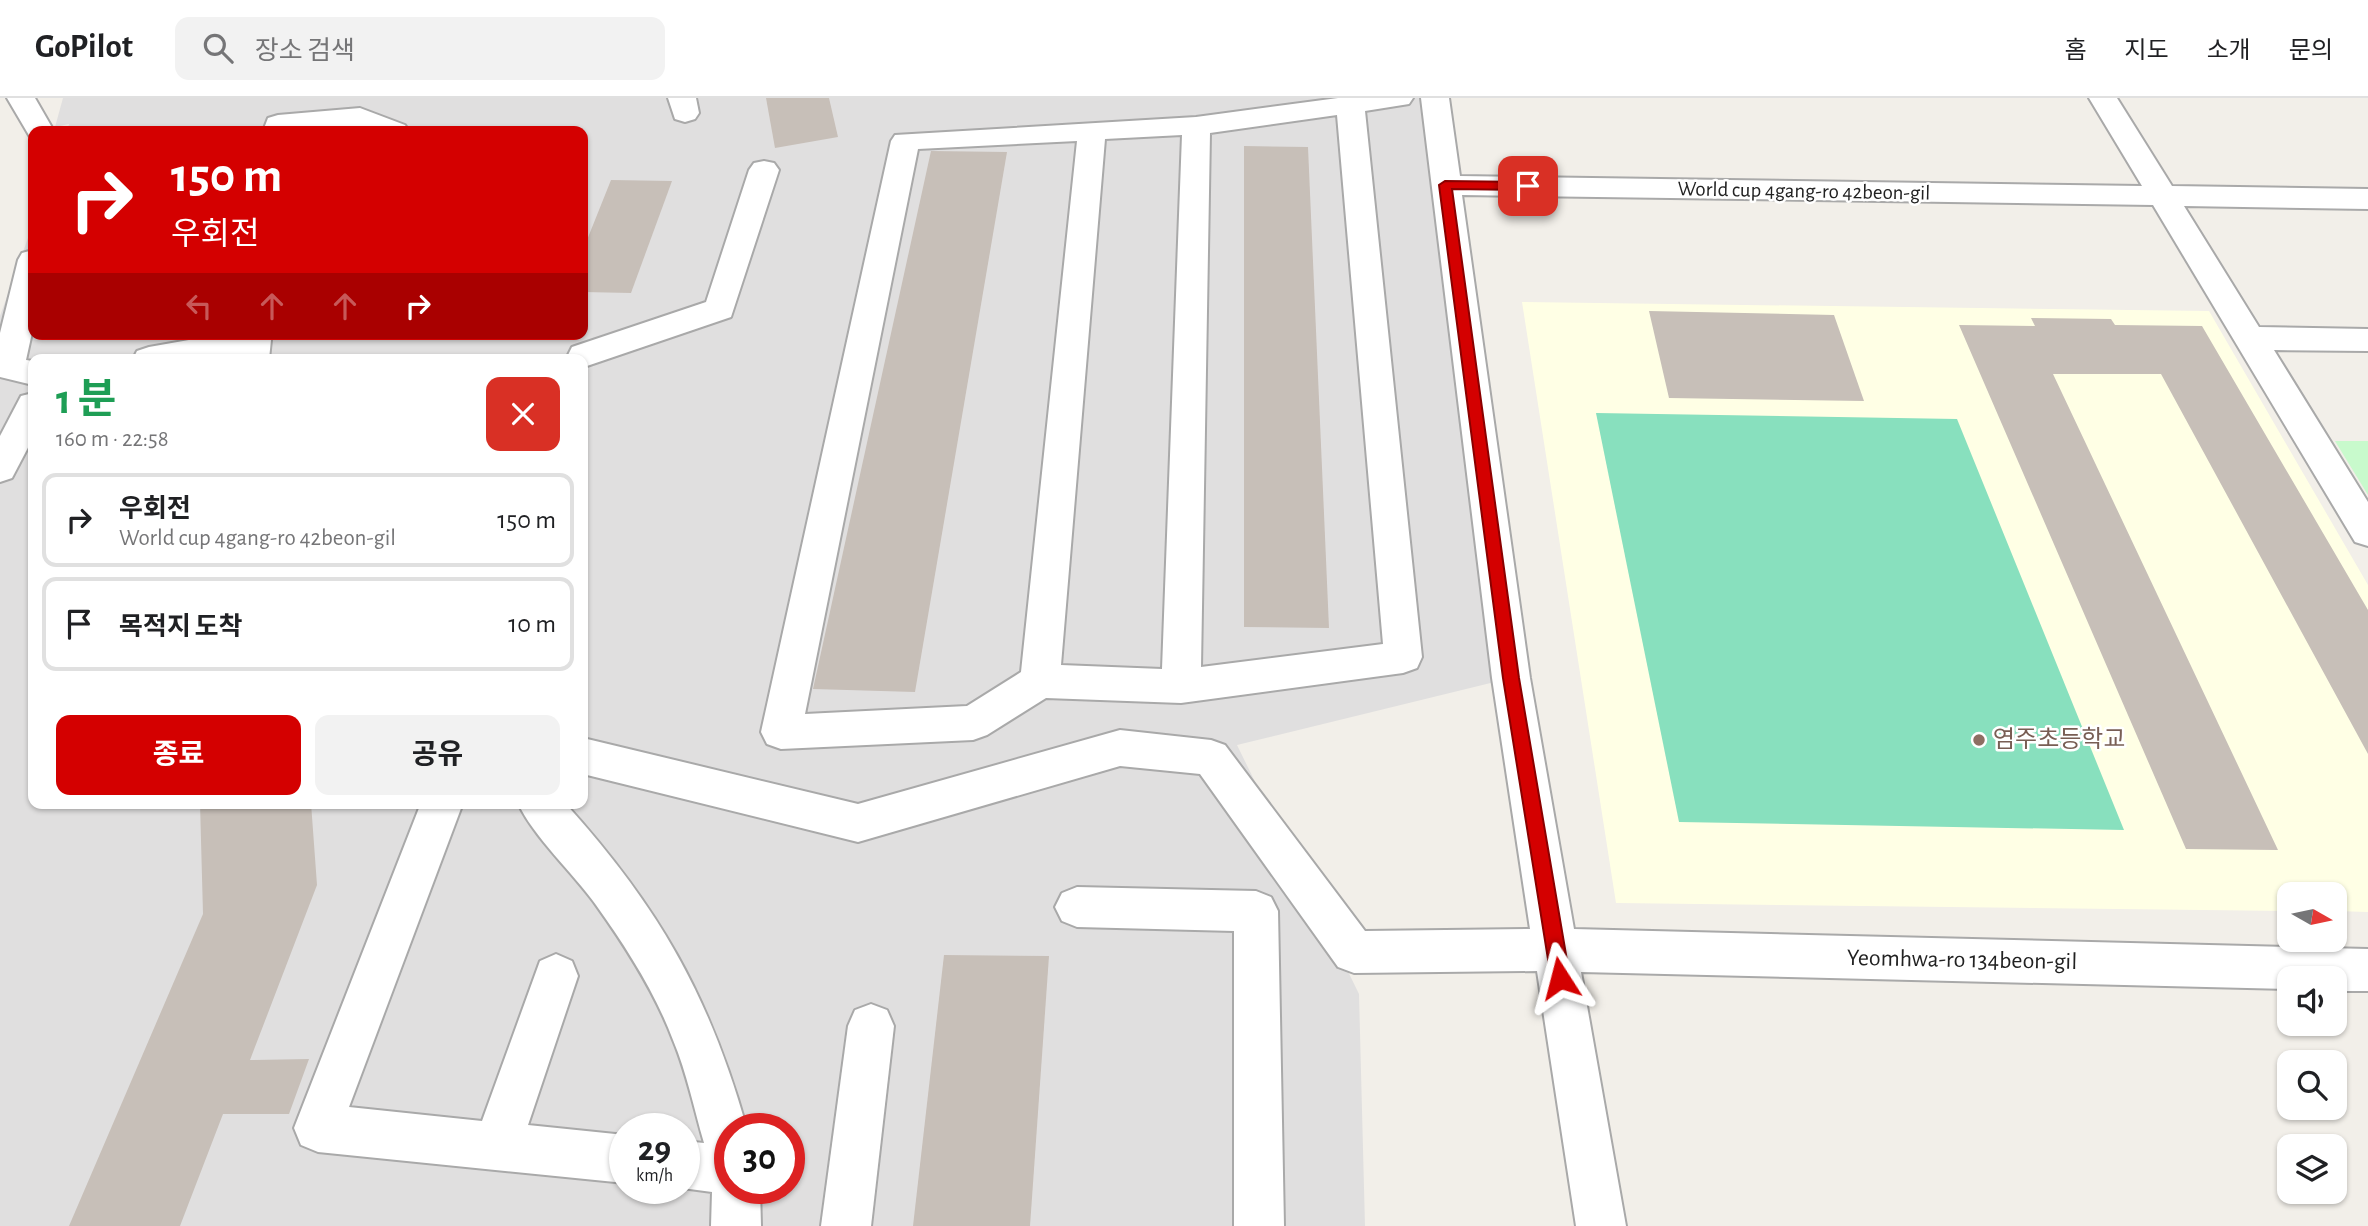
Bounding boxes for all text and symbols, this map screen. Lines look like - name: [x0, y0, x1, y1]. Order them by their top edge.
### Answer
- search box: [175, 17, 665, 80]
- icon: search: [199, 29, 237, 67]
- text: GoPilot: [35, 31, 133, 64]
- text: 장소 검색: [255, 38, 355, 64]
- text: 홈: [2064, 39, 2086, 63]
- text: 지도: [2124, 39, 2169, 63]
- text: 소개: [2207, 39, 2251, 63]
- text: 문의: [2289, 39, 2333, 63]
- text: 150 m: [171, 152, 282, 201]
- icon: right: [56, 154, 147, 245]
- pin: [1498, 156, 1558, 216]
- icon: arrive: [1509, 167, 1547, 205]
- street label: World cup 4gang-ro 42beon-gil: [1677, 178, 1931, 204]
- text: 우회전: [171, 218, 259, 250]
- icon: left: [180, 287, 218, 325]
- icon: ahead: [253, 287, 291, 325]
- icon: ahead: [326, 287, 364, 325]
- icon: right: [399, 287, 437, 325]
- button: close: [486, 377, 560, 451]
- text: 1 분: [56, 379, 116, 421]
- text: 160 m · 22:58: [56, 428, 169, 451]
- text: 우회전: [119, 496, 191, 522]
- icon: right: [60, 501, 98, 539]
- text: 150 m: [497, 507, 556, 533]
- text: World cup 4gang-ro 42beon-gil: [119, 527, 396, 550]
- icon: arrive: [60, 605, 98, 643]
- text: 10 m: [508, 611, 556, 637]
- text: 목적지 도착: [119, 614, 243, 640]
- button: 종료: [56, 715, 301, 795]
- button: 공유: [315, 715, 560, 795]
- place label: 염주초등학교: [1993, 726, 2125, 752]
- marker: 염주초등학교: [1971, 732, 1987, 748]
- north arrow: [2277, 882, 2347, 952]
- map controls: [2277, 882, 2347, 1204]
- position arrow: [1523, 941, 1597, 1015]
- street label: Yeomhwa-ro 134beon-gil: [1847, 946, 2077, 974]
- button: sound: [2277, 966, 2347, 1036]
- button: search: [2277, 1050, 2347, 1120]
- speed limit sign: 30: [714, 1113, 805, 1204]
- text: 29: [638, 1132, 671, 1167]
- button: layers: [2277, 1134, 2347, 1204]
- text: km/h: [636, 1167, 673, 1185]

